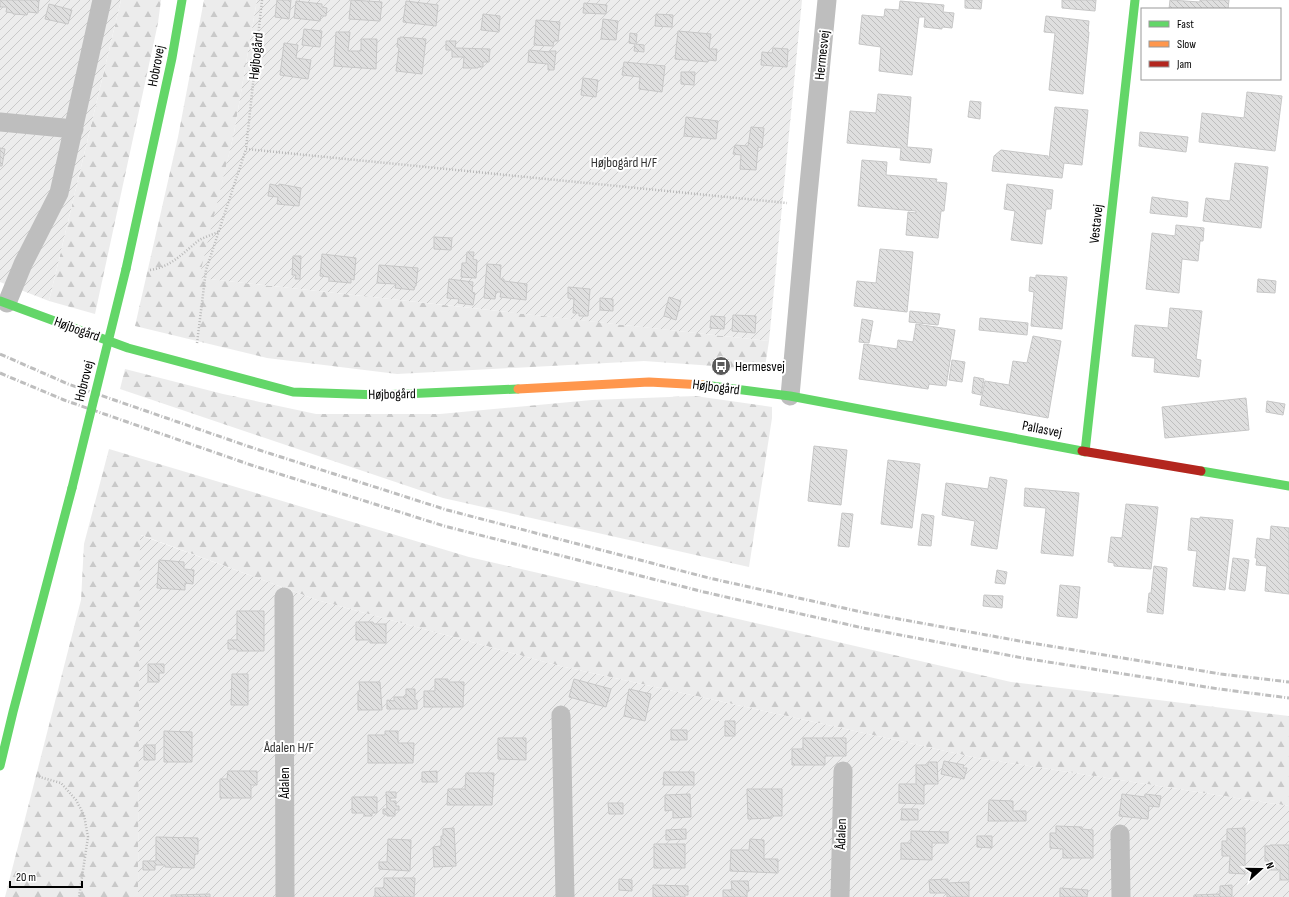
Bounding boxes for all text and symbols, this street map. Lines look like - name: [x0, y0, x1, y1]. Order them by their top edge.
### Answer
- legend: [1141, 8, 1281, 80]
- text: Fast: [1177, 17, 1194, 32]
- street label: Hermesvej: [811, 29, 833, 81]
- street label: Højbogård: [245, 31, 267, 80]
- text: Slow: [1177, 37, 1196, 52]
- street label: Hobrovej: [144, 44, 168, 88]
- text: Jam: [1176, 57, 1192, 72]
- park label: Højbogård H/F: [591, 154, 658, 171]
- street label: Vestavej: [1085, 203, 1107, 245]
- street label: Højbogård: [52, 313, 102, 345]
- bus stop icon: Hermesvej: [710, 355, 732, 377]
- place label: Hermesvej: [735, 358, 785, 375]
- street label: Hobrovej: [71, 359, 97, 403]
- street label: Højbogård: [691, 376, 741, 398]
- street label: Højbogård: [368, 385, 416, 403]
- street label: Pallasvej: [1021, 417, 1063, 441]
- park label: Ådalen H/F: [263, 739, 315, 756]
- street label: Ådalen: [276, 767, 293, 800]
- street label: Ådalen: [832, 818, 850, 851]
- north arrow: [1241, 849, 1281, 889]
- text: N: [1263, 861, 1277, 871]
- scale bar: [10, 863, 82, 889]
- text: 20 m: [16, 870, 36, 885]

